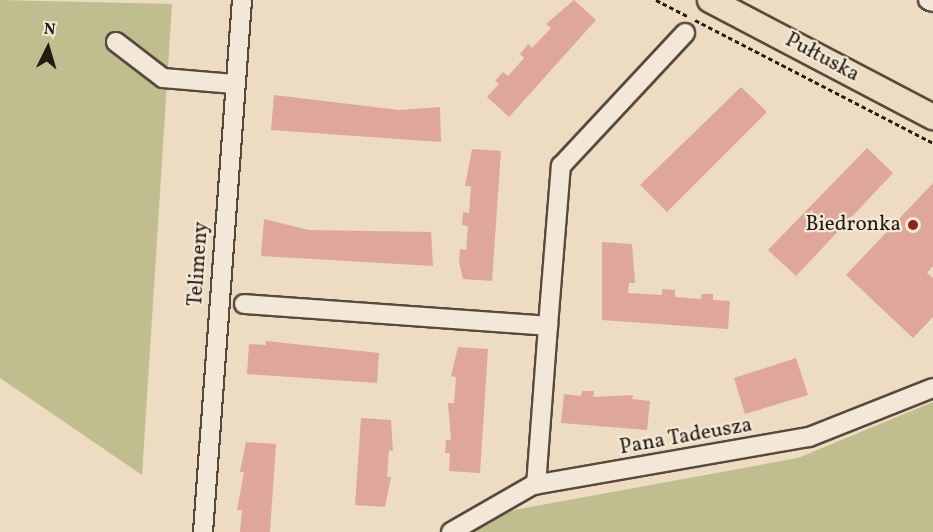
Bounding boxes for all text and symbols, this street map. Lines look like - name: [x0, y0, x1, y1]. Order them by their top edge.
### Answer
- north arrow: [18, 18, 78, 78]
- text: N: [43, 19, 56, 42]
- street label: Pułtuska: [781, 28, 863, 88]
- place label: Biedronka: [805, 212, 901, 238]
- marker: Biedronka: [906, 218, 920, 232]
- street label: Telimeny: [183, 221, 215, 307]
- street label: Pana Tadeusza: [617, 413, 755, 461]

